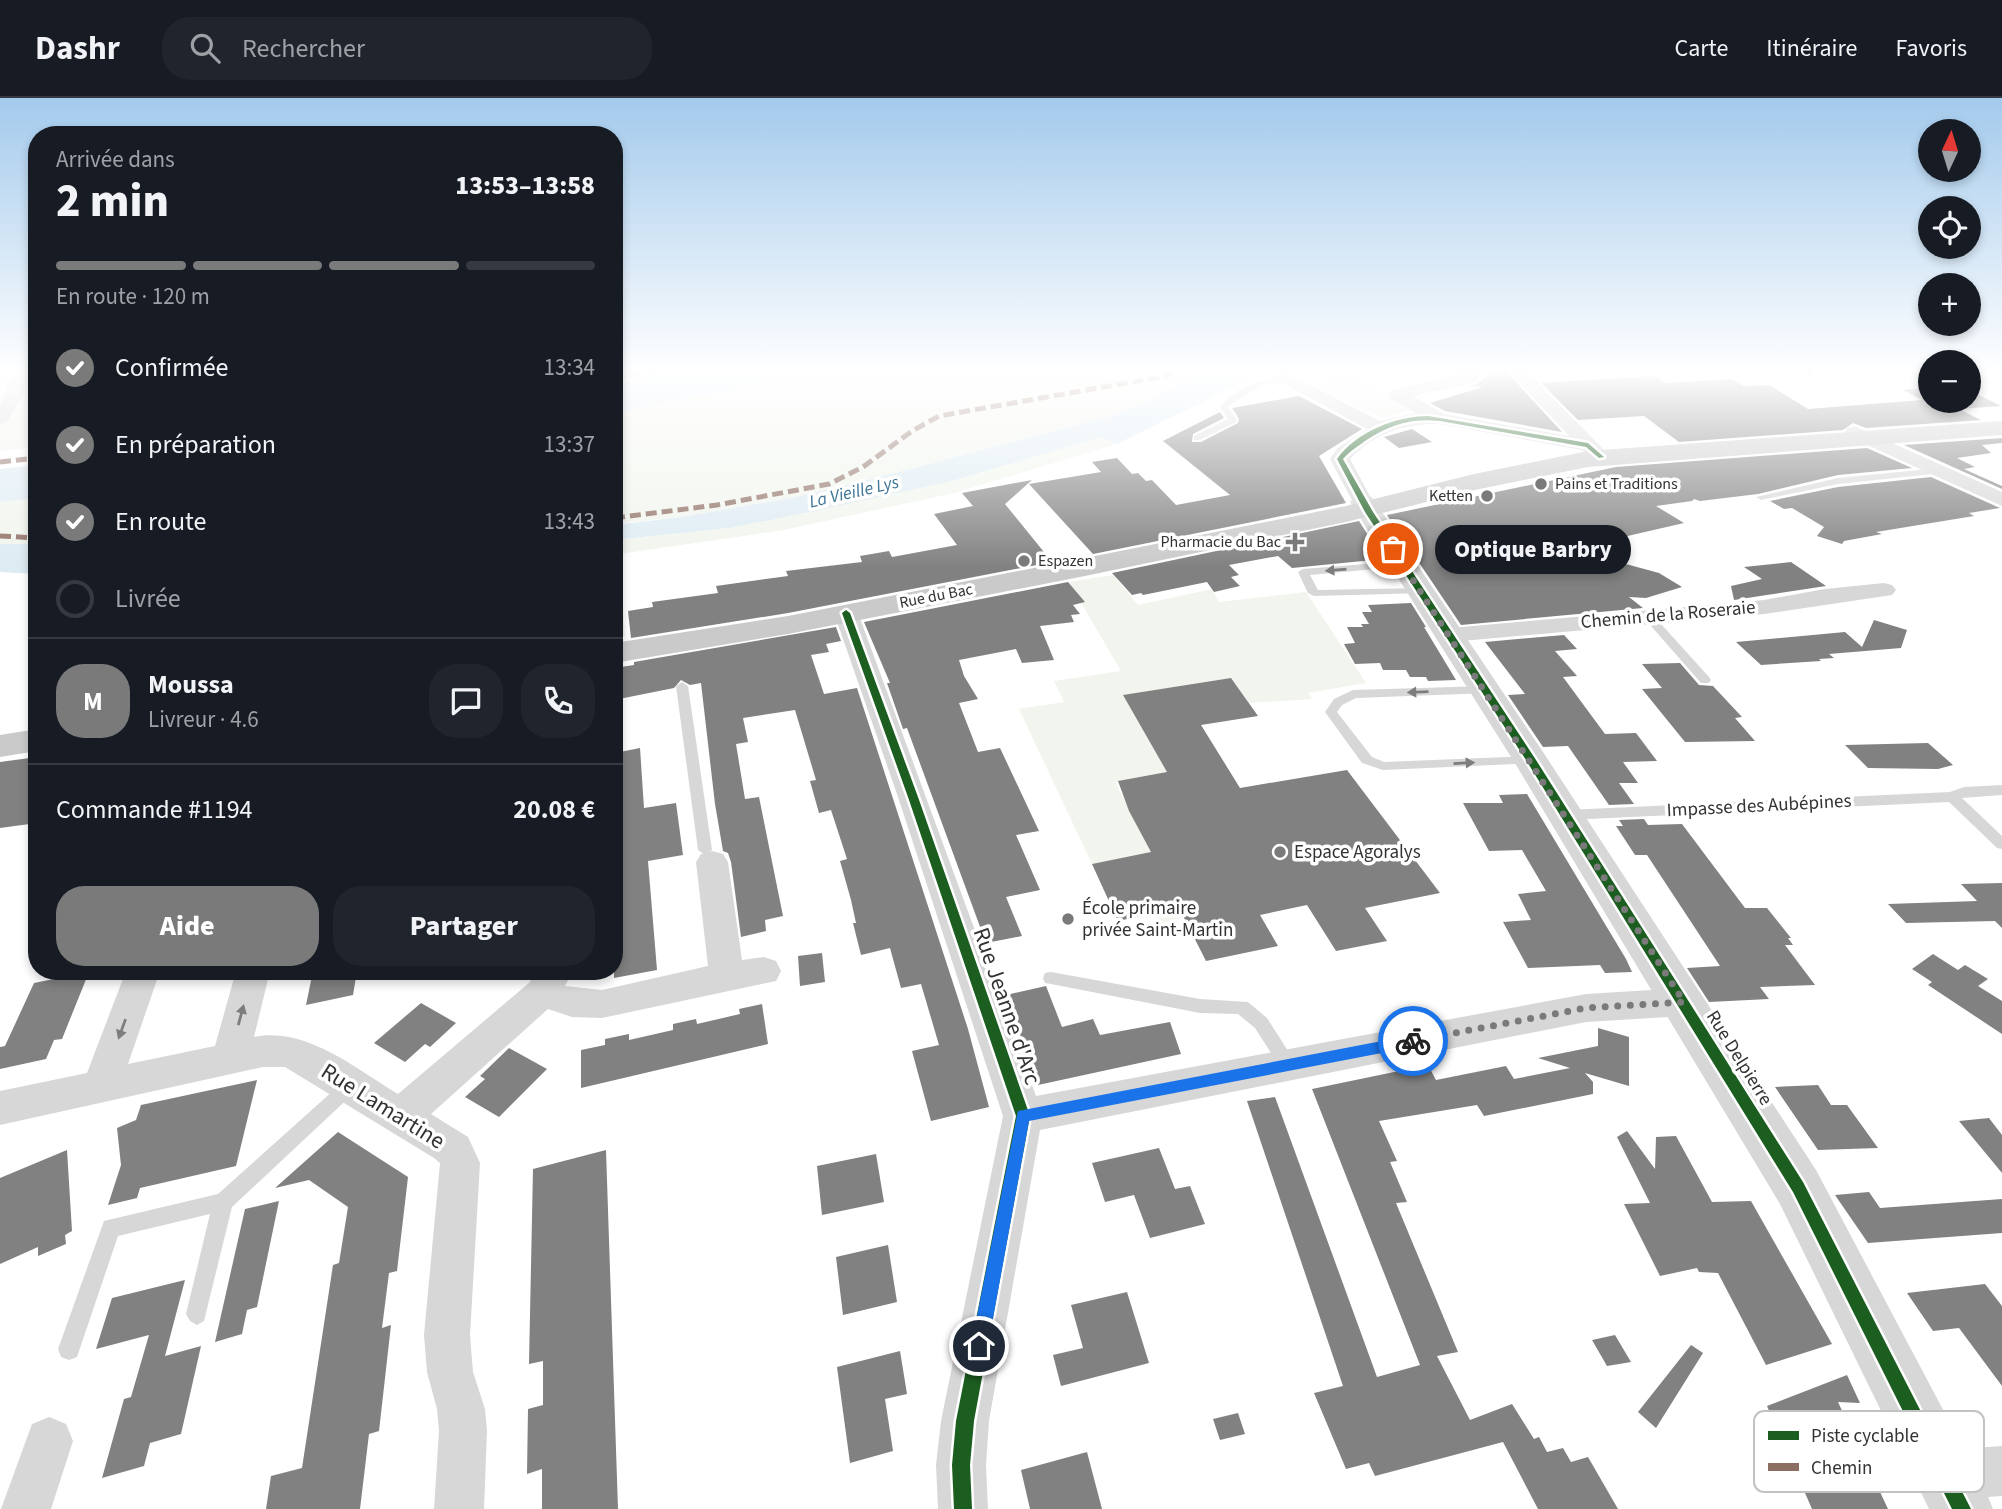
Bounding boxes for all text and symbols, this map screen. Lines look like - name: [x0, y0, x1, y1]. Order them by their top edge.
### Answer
- search box: [162, 17, 652, 80]
- text: Dashr: [35, 25, 120, 72]
- icon: search: [186, 29, 224, 67]
- text: Rechercher: [242, 30, 365, 67]
- text: Carte: [1674, 31, 1728, 66]
- text: Itinéraire: [1766, 31, 1857, 66]
- text: Favoris: [1895, 31, 1967, 66]
- north arrow: [1918, 119, 1981, 182]
- map controls: [1918, 119, 1981, 413]
- text: Arrivée dans: [56, 143, 175, 176]
- text: 13:53–13:58: [455, 167, 595, 204]
- text: 2 min: [56, 169, 169, 234]
- button: locate: [1918, 196, 1981, 259]
- button: +: [1918, 273, 1981, 336]
- text: En route · 120 m: [56, 280, 210, 313]
- icon: check: [56, 349, 94, 387]
- text: Confirmée: [115, 349, 229, 386]
- button: −: [1918, 350, 1981, 413]
- text: 13:34: [544, 351, 595, 384]
- icon: check: [56, 426, 94, 464]
- text: En préparation: [115, 426, 276, 463]
- text: 13:37: [544, 428, 595, 461]
- water label: La Vieille Lys: [807, 470, 901, 514]
- place label: Pains et Traditions: [1555, 473, 1678, 495]
- marker: Pains et Traditions: [1533, 476, 1549, 492]
- place label: Ketten: [1429, 485, 1473, 507]
- marker: Ketten: [1479, 488, 1495, 504]
- icon: check: [56, 503, 94, 541]
- text: En route: [115, 503, 206, 540]
- text: 13:43: [544, 505, 595, 538]
- pin: [1363, 519, 1423, 579]
- callout: Optique Barbry: [1435, 524, 1631, 574]
- icon: bag: [1374, 530, 1412, 568]
- place label: Pharmacie du Bac: [1160, 531, 1281, 553]
- text: Optique Barbry: [1454, 533, 1612, 566]
- marker: Pharmacie du Bac: [1287, 534, 1303, 550]
- place label: Espazen: [1038, 550, 1093, 572]
- marker: Espazen: [1016, 553, 1032, 569]
- one-way arrow: [1325, 565, 1347, 576]
- street label: Rue du Bac: [897, 578, 975, 614]
- text: Livrée: [115, 580, 181, 617]
- street label: Chemin de la Roseraie: [1580, 594, 1756, 636]
- button: chat: [429, 664, 503, 738]
- button: phone: [521, 664, 595, 738]
- text: Moussa: [148, 666, 234, 703]
- text: M: [83, 683, 103, 720]
- one-way arrow: [1407, 686, 1429, 698]
- text: Livreur · 4.6: [148, 703, 259, 736]
- one-way arrow: [1453, 757, 1475, 768]
- street label: Impasse des Aubépines: [1666, 788, 1852, 824]
- text: Commande #1194: [56, 791, 253, 828]
- text: 20.08 €: [513, 791, 595, 828]
- place label: Espace Agoralys: [1294, 839, 1421, 866]
- marker: Espace Agoralys: [1272, 844, 1288, 860]
- button: Aide: [56, 886, 319, 966]
- button: Partager: [333, 886, 595, 966]
- place label: École primaire privée Saint-Martin: [1082, 895, 1233, 944]
- marker: École primaire privée Saint-Martin: [1060, 911, 1076, 927]
- street label: Rue Jeanne d'Arc: [965, 923, 1049, 1089]
- one-way arrow: [237, 1004, 247, 1025]
- street label: Rue Delpierre: [1699, 1005, 1779, 1111]
- courier: [1378, 1006, 1448, 1076]
- one-way arrow: [116, 1018, 127, 1039]
- icon: bike: [1394, 1022, 1432, 1060]
- street label: Rue Lamartine: [315, 1055, 451, 1157]
- pin: [949, 1316, 1009, 1376]
- icon: home: [960, 1327, 998, 1365]
- legend: [1754, 1411, 1984, 1492]
- text: Piste cyclable: [1811, 1423, 1919, 1450]
- text: Chemin: [1811, 1455, 1872, 1482]

